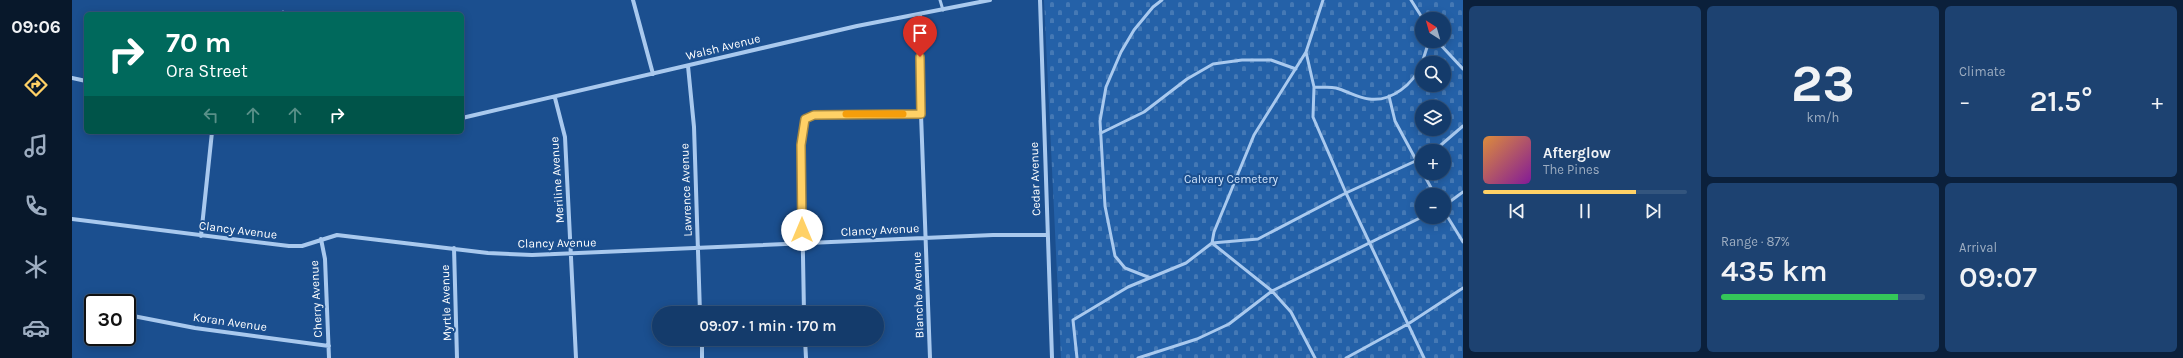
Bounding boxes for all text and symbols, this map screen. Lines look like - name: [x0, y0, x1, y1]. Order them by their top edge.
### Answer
- north arrow: [1415, 12, 1451, 48]
- map controls: [1415, 12, 1451, 224]
- text: 09:06: [11, 16, 61, 38]
- pin: [903, 16, 937, 57]
- icon: arrive: [909, 22, 931, 44]
- text: 70 m: [166, 26, 231, 59]
- icon: right: [100, 28, 152, 80]
- street label: Walsh Avenue: [684, 31, 762, 63]
- text: 23: [1791, 53, 1855, 114]
- button: search: [1415, 56, 1451, 92]
- text: Ora Street: [166, 60, 248, 82]
- text: Climate: [1959, 64, 2005, 79]
- icon: directions: [22, 71, 50, 99]
- text: 21.5°: [2029, 83, 2093, 119]
- text: −: [1959, 89, 1971, 115]
- text: +: [2151, 89, 2163, 115]
- button: layers: [1415, 100, 1451, 136]
- icon: left: [200, 104, 222, 126]
- icon: ahead: [242, 104, 264, 126]
- icon: ahead: [284, 104, 306, 126]
- icon: right: [326, 104, 348, 126]
- text: km/h: [1807, 110, 1839, 125]
- icon: music: [22, 132, 50, 160]
- street label: Meriline Avenue: [547, 136, 567, 224]
- street label: Cedar Avenue: [1027, 142, 1043, 216]
- street label: Lawrence Avenue: [677, 143, 695, 237]
- button: +: [1415, 144, 1451, 180]
- text: Afterglow: [1543, 144, 1611, 162]
- text: The Pines: [1543, 162, 1600, 177]
- park label: Calvary Cemetery: [1184, 172, 1279, 186]
- button: −: [1415, 188, 1451, 224]
- icon: phone: [22, 192, 50, 220]
- icon: previous: [1506, 200, 1528, 222]
- icon: pause: [1574, 200, 1596, 222]
- icon: next: [1642, 200, 1664, 222]
- position arrow: [781, 209, 823, 251]
- street label: Clancy Avenue: [198, 218, 278, 242]
- street label: Clancy Avenue: [840, 221, 920, 239]
- text: Range · 87%: [1721, 234, 1790, 249]
- street label: Clancy Avenue: [518, 235, 596, 251]
- text: Arrival: [1959, 240, 1997, 255]
- street label: Blanche Avenue: [909, 251, 927, 339]
- icon: climate: [22, 253, 50, 281]
- text: 435 km: [1721, 253, 1828, 289]
- text: 09:07: [1959, 259, 2037, 295]
- street label: Cherry Avenue: [307, 260, 325, 338]
- street label: Myrtle Avenue: [438, 265, 454, 341]
- speed limit sign: 30: [84, 294, 136, 346]
- street label: Koran Avenue: [192, 310, 268, 334]
- icon: car: [22, 314, 50, 342]
- text: 09:07 · 1 min · 170 m: [699, 317, 837, 335]

